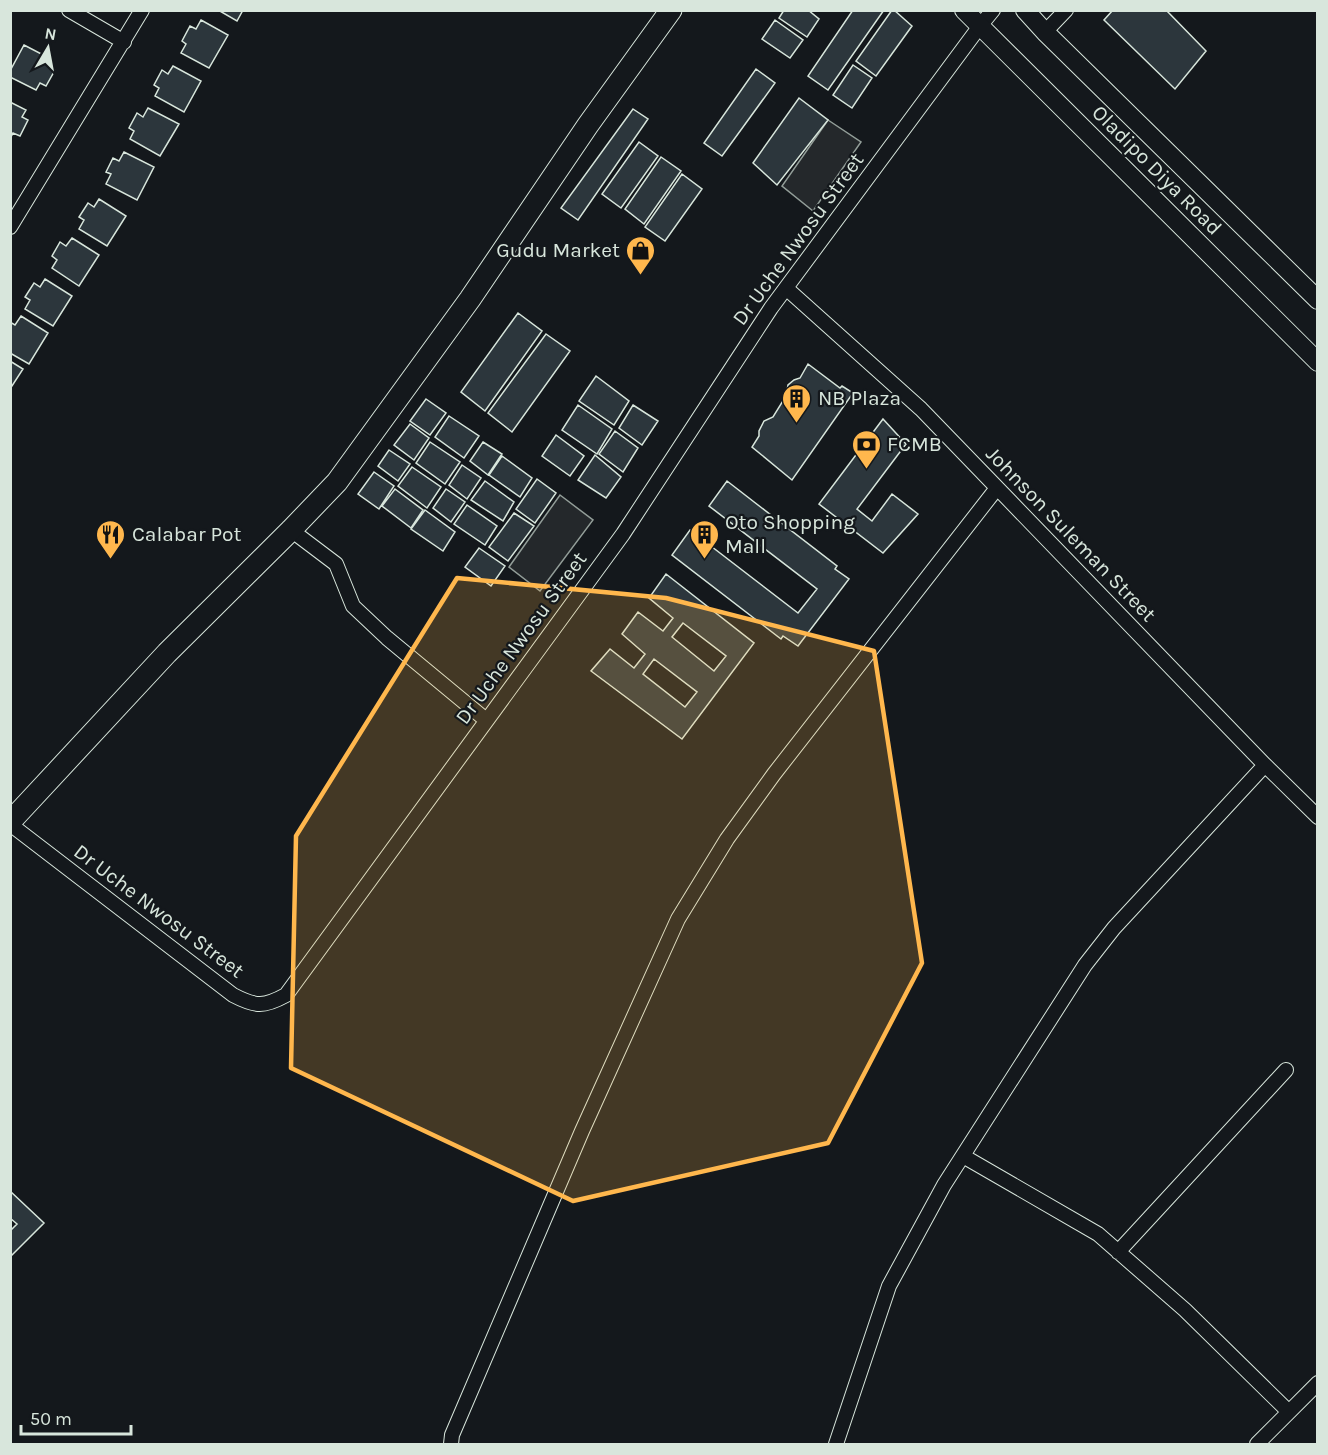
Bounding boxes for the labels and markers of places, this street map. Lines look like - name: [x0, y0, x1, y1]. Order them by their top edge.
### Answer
- shop icon: Gudu Market: [625, 234, 657, 276]
- place label: Gudu Market: [496, 238, 620, 262]
- building icon: NB Plaza: [781, 382, 813, 424]
- place label: NB Plaza: [818, 386, 901, 410]
- bank icon: FCMB: [850, 428, 882, 470]
- place label: FCMB: [887, 432, 942, 456]
- place label: Oto Shopping Mall: [725, 510, 855, 558]
- restaurant icon: Calabar Pot: [95, 518, 127, 560]
- building icon: Oto Shopping Mall: [688, 518, 720, 560]
- place label: Calabar Pot: [132, 522, 242, 546]

